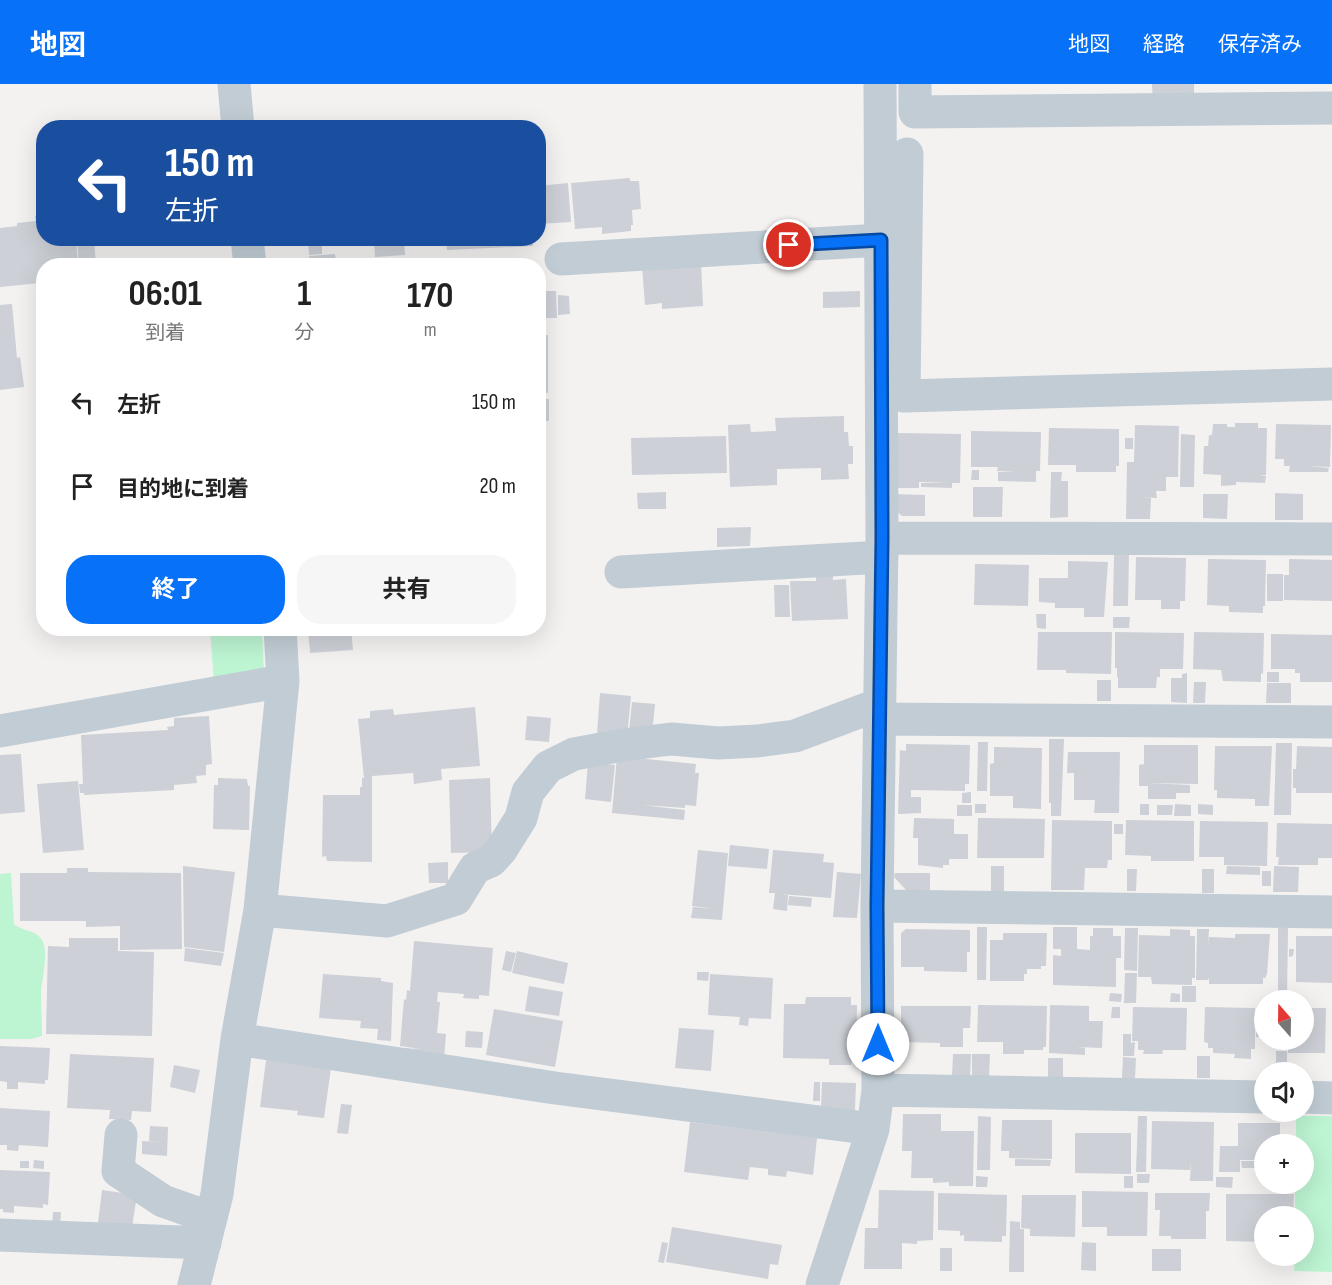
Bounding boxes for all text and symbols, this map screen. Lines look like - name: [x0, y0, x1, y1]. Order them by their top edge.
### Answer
- text: 地図: [30, 29, 86, 62]
- text: 地図: [1068, 32, 1110, 57]
- text: 経路: [1143, 32, 1185, 57]
- text: 保存済み: [1218, 32, 1302, 57]
- text: 150 m: [165, 138, 254, 189]
- icon: left: [66, 144, 144, 222]
- text: 左折: [165, 196, 219, 228]
- pin: [763, 219, 814, 270]
- icon: arrive: [772, 228, 805, 261]
- text: 06:01: [129, 273, 202, 316]
- text: 1: [297, 273, 311, 316]
- text: 170: [407, 275, 453, 318]
- text: m: [424, 318, 437, 342]
- text: 到着: [145, 321, 185, 345]
- text: 分: [294, 321, 314, 345]
- icon: left: [66, 386, 99, 419]
- text: 150 m: [472, 389, 516, 416]
- text: 左折: [117, 392, 161, 419]
- icon: arrive: [66, 470, 99, 503]
- text: 20 m: [480, 473, 516, 500]
- text: 目的地に到着: [117, 476, 249, 503]
- button: 終了: [66, 555, 285, 624]
- button: 共有: [297, 555, 516, 624]
- north arrow: [1254, 990, 1314, 1050]
- map controls: [1254, 990, 1314, 1266]
- position arrow: [846, 1012, 910, 1076]
- button: sound: [1254, 1062, 1314, 1122]
- button: +: [1254, 1134, 1314, 1194]
- button: −: [1254, 1206, 1314, 1266]

